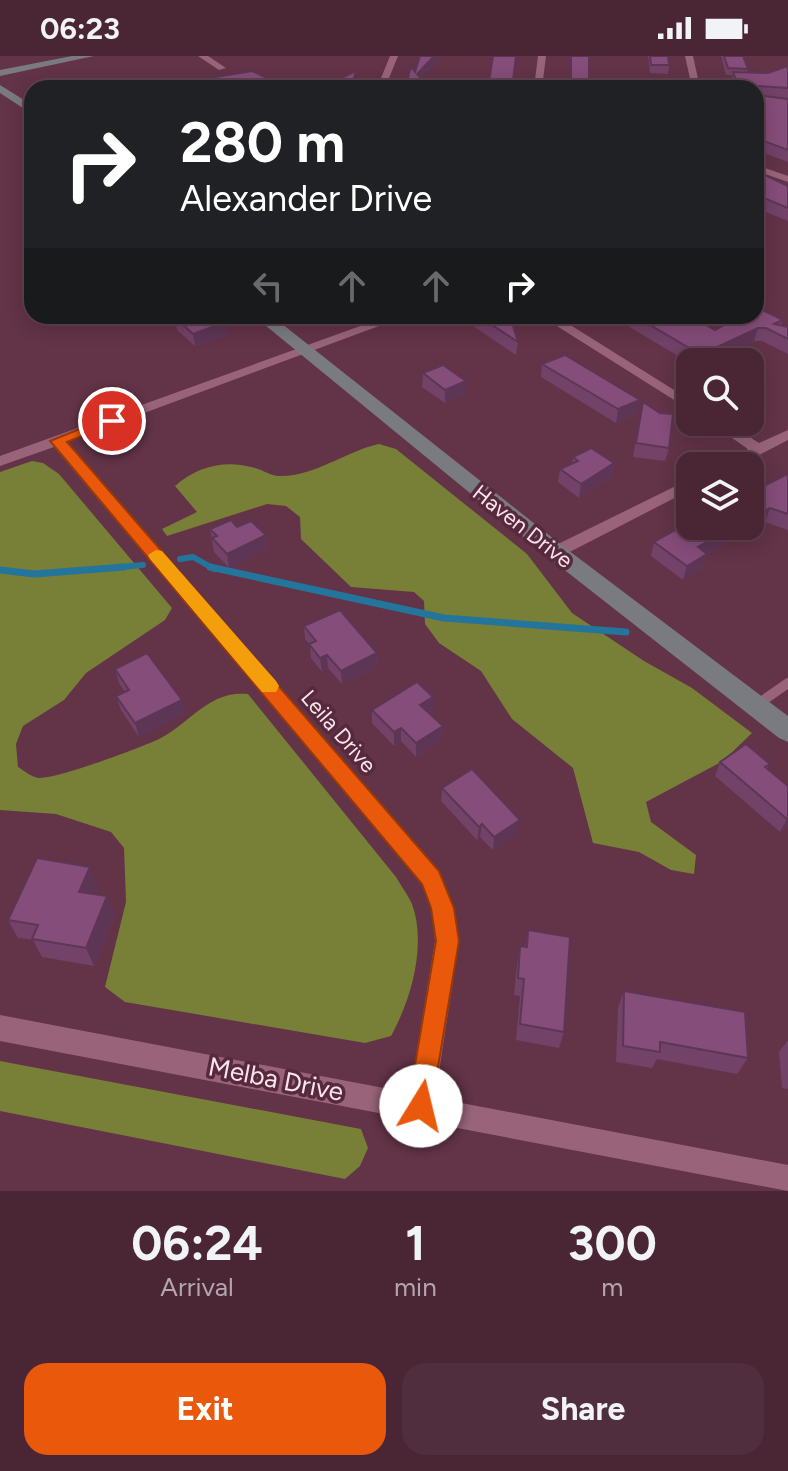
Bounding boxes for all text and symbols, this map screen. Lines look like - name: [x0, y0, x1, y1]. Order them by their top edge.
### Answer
- text: 06:23: [40, 10, 120, 47]
- text: 280 m: [180, 109, 345, 176]
- icon: right: [48, 112, 152, 216]
- text: Alexander Drive: [180, 177, 432, 220]
- icon: left: [246, 264, 290, 308]
- icon: ahead: [330, 264, 374, 308]
- icon: ahead: [414, 264, 458, 308]
- icon: right: [498, 264, 542, 308]
- map controls: [676, 348, 764, 540]
- button: search: [676, 348, 764, 436]
- pin: [78, 387, 146, 455]
- icon: arrive: [90, 399, 134, 443]
- button: layers: [676, 452, 764, 540]
- street label: Haven Drive: [467, 479, 578, 574]
- street label: Leila Drive: [295, 684, 382, 778]
- street label: Melba Drive: [206, 1050, 346, 1108]
- position arrow: [379, 1064, 463, 1148]
- text: 06:24: [131, 1214, 263, 1272]
- text: 1: [405, 1214, 425, 1272]
- text: 300: [568, 1214, 657, 1272]
- text: Arrival: [160, 1271, 234, 1303]
- text: min: [394, 1271, 437, 1303]
- text: m: [601, 1271, 623, 1303]
- button: Exit: [24, 1363, 386, 1455]
- button: Share: [402, 1363, 764, 1455]

